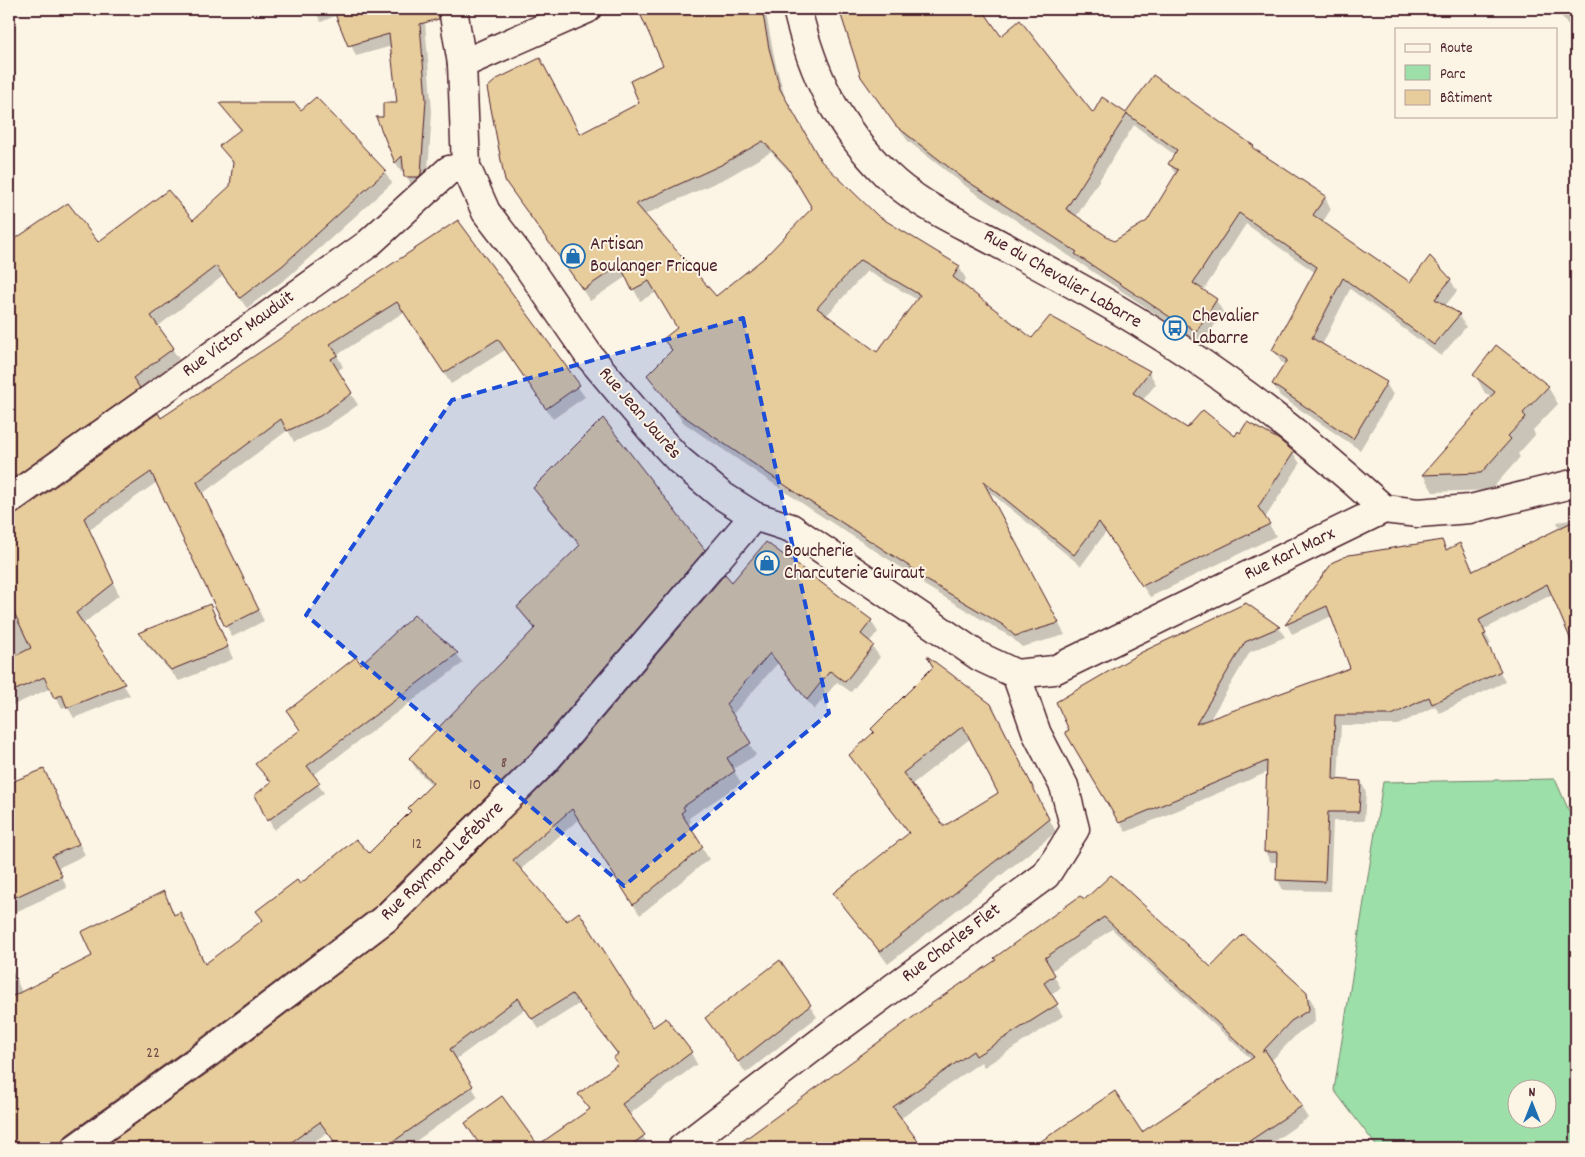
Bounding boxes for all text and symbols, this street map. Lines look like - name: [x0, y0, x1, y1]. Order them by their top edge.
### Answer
- legend: [1395, 28, 1558, 118]
- text: Route: [1440, 38, 1473, 60]
- text: Parc: [1440, 64, 1465, 86]
- text: Bâtiment: [1440, 88, 1493, 110]
- street label: Rue du Chevalier Labarre: [978, 224, 1146, 336]
- place label: Artisan Boulanger Fricque: [590, 232, 718, 281]
- shop icon: Artisan Boulanger Fricque: [560, 243, 586, 269]
- street label: Rue Victor Mauduit: [177, 285, 301, 385]
- place label: Chevalier Labarre: [1192, 304, 1259, 353]
- bus stop icon: Chevalier Labarre: [1162, 315, 1188, 341]
- street label: Rue Jean Jaurès: [591, 362, 687, 466]
- street label: Rue Karl Marx: [1240, 521, 1340, 589]
- place label: Boucherie Charcuterie Guiraut: [784, 539, 925, 588]
- shop icon: Boucherie Charcuterie Guiraut: [754, 550, 780, 576]
- house number: 8: [501, 752, 507, 775]
- house number: 10: [469, 774, 481, 797]
- street label: Rue Raymond Lefebvre: [375, 796, 511, 928]
- house number: 12: [412, 833, 422, 856]
- street label: Rue Charles Flet: [897, 898, 1007, 990]
- house number: 22: [146, 1042, 160, 1065]
- north arrow: [1508, 1080, 1558, 1130]
- text: N: [1529, 1083, 1536, 1103]

